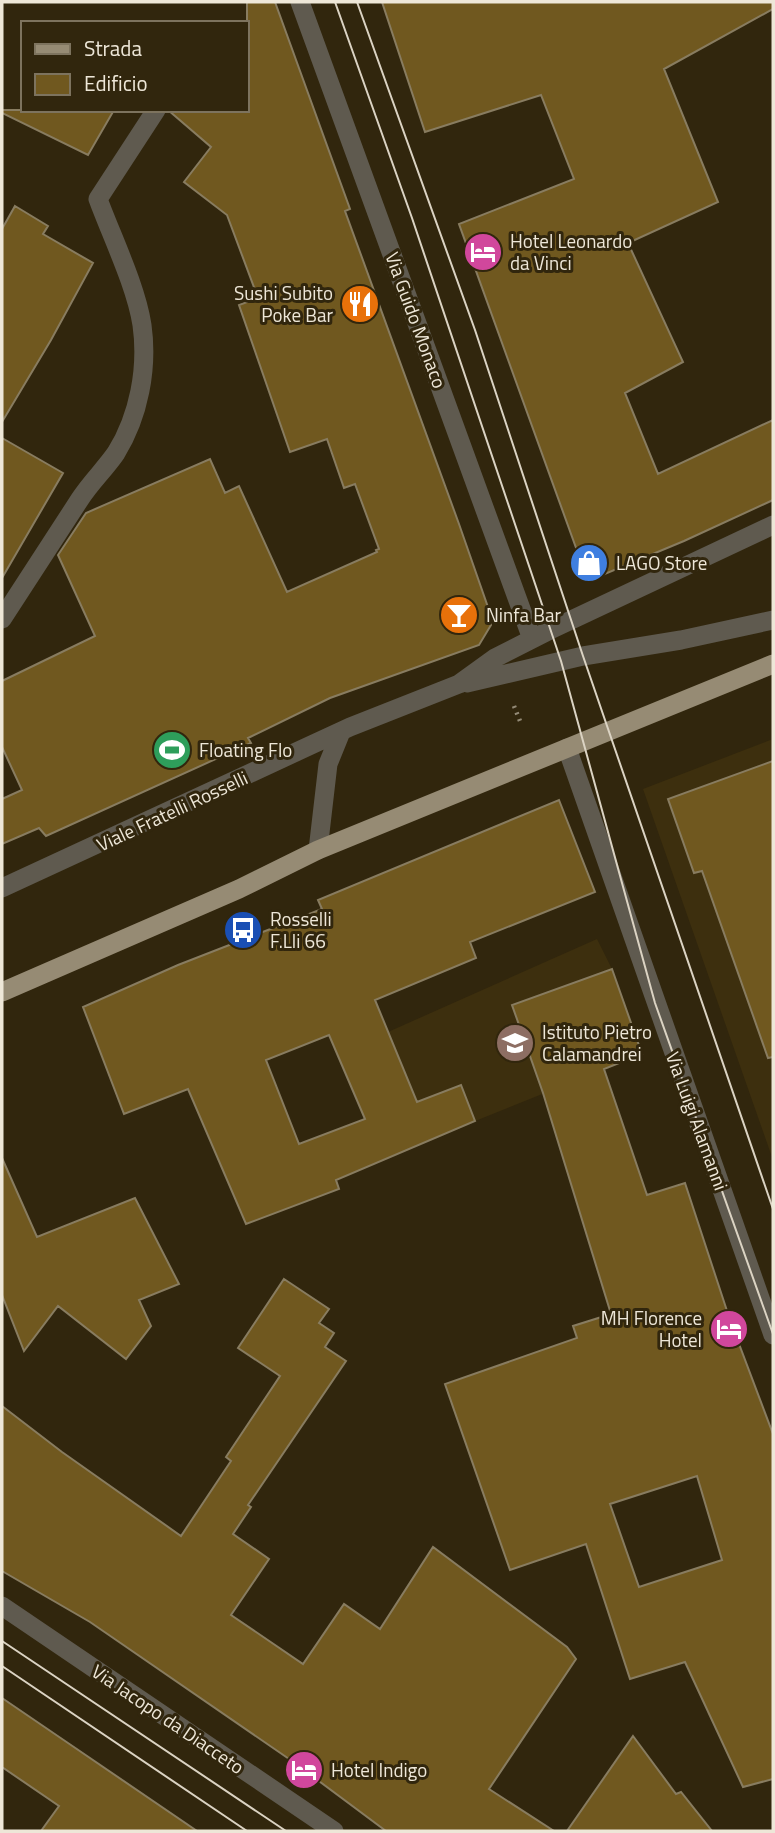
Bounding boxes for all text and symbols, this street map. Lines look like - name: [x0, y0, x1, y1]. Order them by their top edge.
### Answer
- legend: [21, 21, 248, 112]
- text: Strada: [84, 32, 142, 64]
- text: Edificio: [84, 67, 148, 99]
- place label: Hotel Leonardo da Vinci: [510, 226, 632, 277]
- hotel icon: Hotel Leonardo da Vinci: [462, 231, 504, 273]
- street label: Via Guido Monaco: [378, 248, 455, 392]
- place label: Sushi Subito Poke Bar: [234, 278, 333, 329]
- restaurant icon: Sushi Subito Poke Bar: [339, 283, 381, 325]
- shop icon: LAGO Store: [568, 542, 610, 584]
- place label: LAGO Store: [616, 548, 707, 577]
- bar icon: Ninfa Bar: [438, 594, 480, 636]
- place label: Ninfa Bar: [486, 600, 561, 629]
- sports icon: Floating Flo: [151, 729, 193, 771]
- place label: Floating Flo: [199, 735, 292, 764]
- street label: Viale Fratelli Rosselli: [91, 763, 252, 858]
- place label: Rosselli F.Lli 66: [270, 904, 332, 955]
- bus stop icon: Rosselli F.Lli 66: [222, 909, 264, 951]
- place label: Istituto Pietro Calamandrei: [542, 1017, 652, 1068]
- school or university icon: Istituto Pietro Calamandrei: [494, 1022, 536, 1064]
- street label: Via Luigi Alamanni: [659, 1048, 736, 1194]
- place label: MH Florence Hotel: [601, 1303, 702, 1354]
- hotel icon: MH Florence Hotel: [708, 1308, 750, 1350]
- street label: Via Jacopo da Diacceto: [86, 1657, 250, 1781]
- hotel icon: Hotel Indigo: [283, 1749, 325, 1791]
- place label: Hotel Indigo: [331, 1755, 427, 1784]

